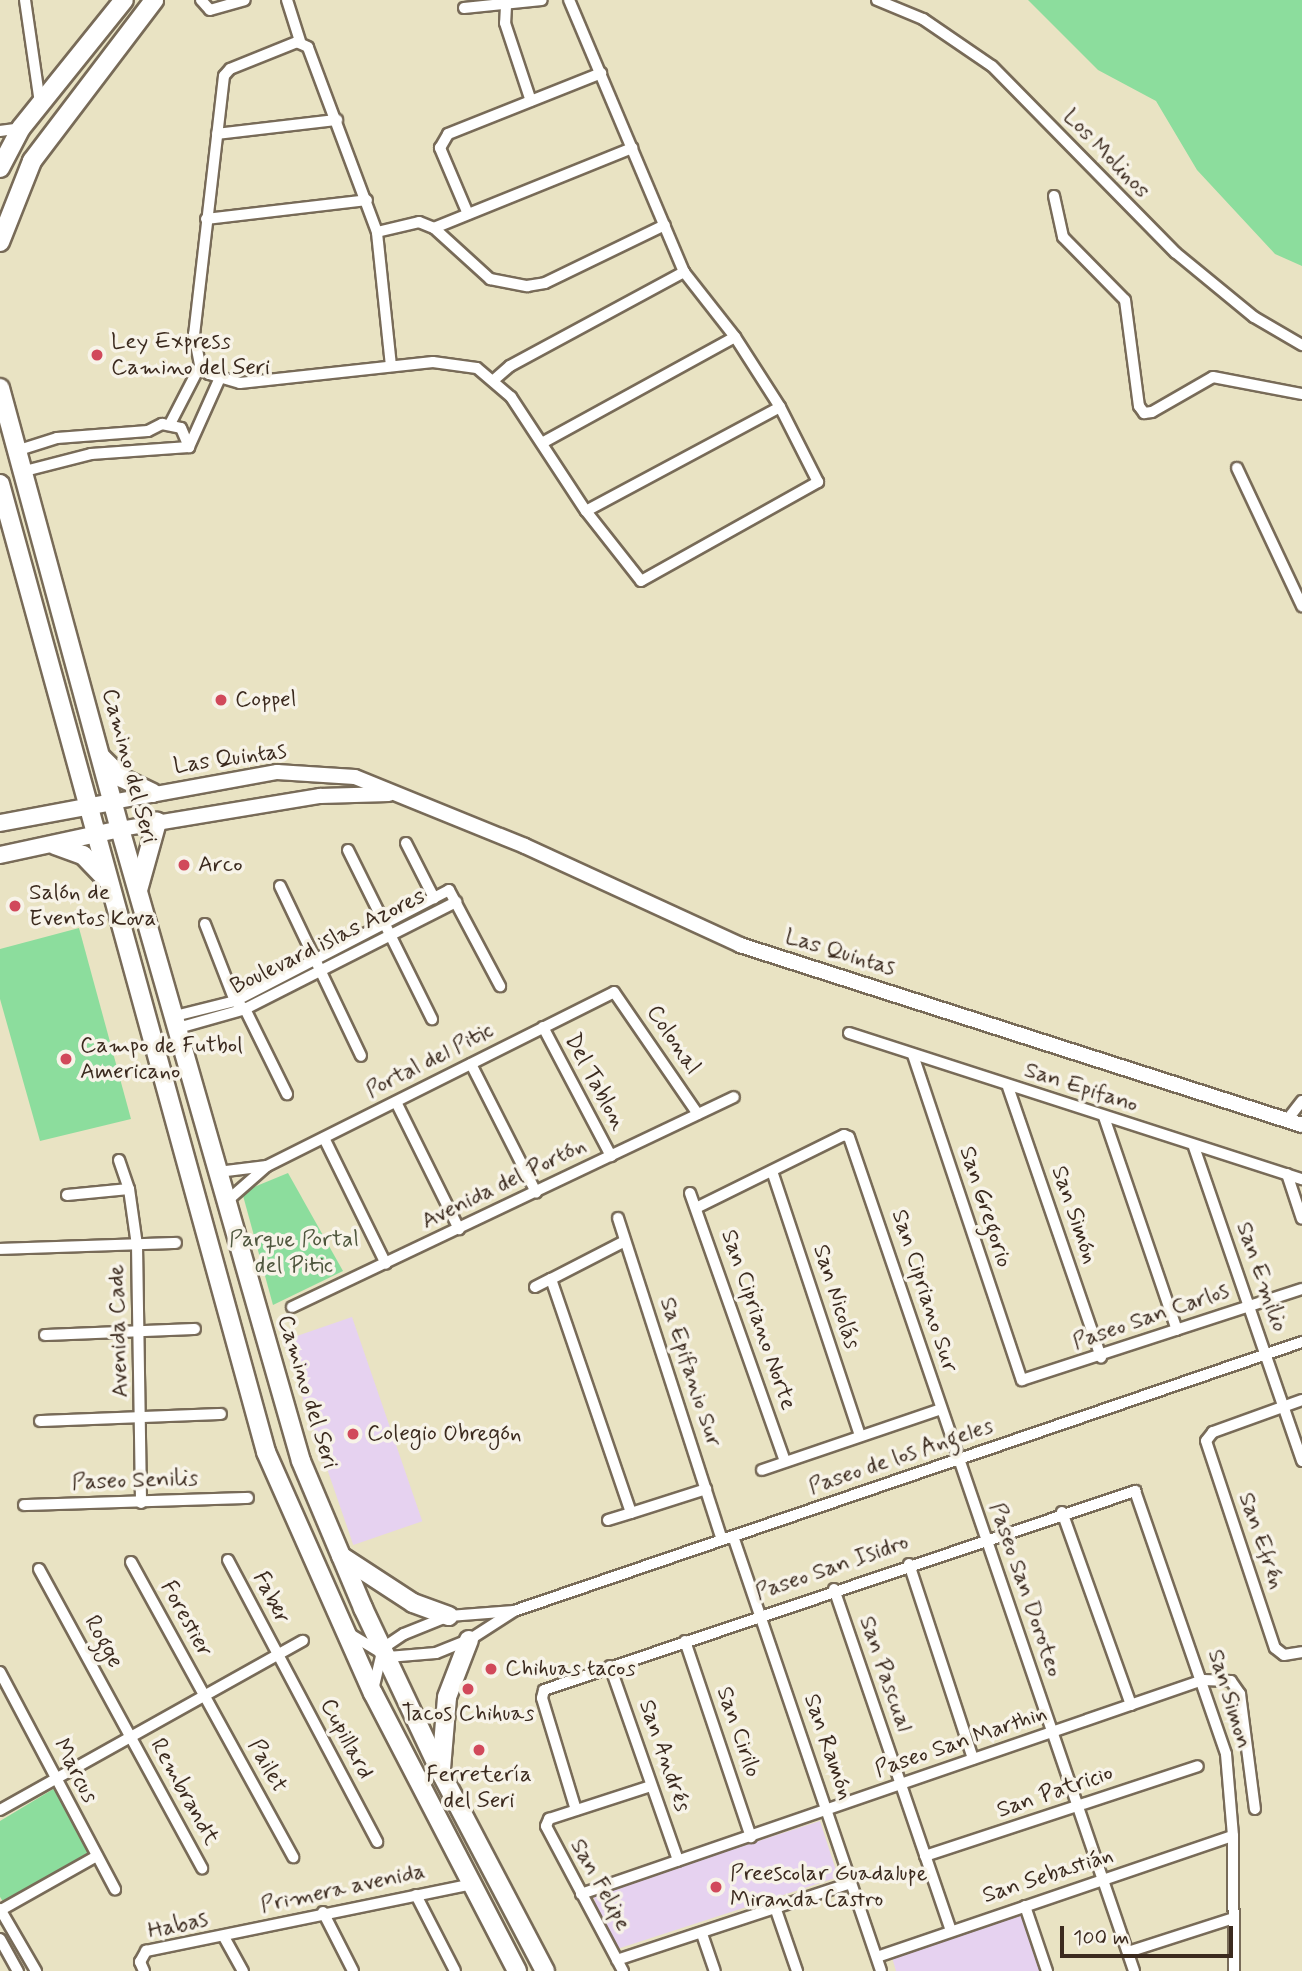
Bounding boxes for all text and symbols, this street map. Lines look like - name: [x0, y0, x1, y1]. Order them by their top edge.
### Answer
- street label: Los Molinos: [1056, 103, 1156, 205]
- place label: Ley Express Camino del Seri: [111, 328, 272, 382]
- marker: Ley Express Camino del Seri: [89, 347, 105, 363]
- street label: Camino del Seri: [95, 685, 163, 847]
- place label: Coppel: [235, 686, 296, 714]
- marker: Coppel: [213, 692, 229, 708]
- street label: Las Quintas: [167, 737, 293, 781]
- place label: Arco: [198, 851, 243, 879]
- marker: Arco: [176, 857, 192, 873]
- place label: Salón de Eventos Kova: [29, 879, 157, 933]
- street label: Boulevard islas Azores: [228, 884, 428, 1000]
- marker: Salón de Eventos Kova: [7, 898, 23, 914]
- street label: Las Quintas: [777, 922, 903, 984]
- street label: Colonal: [640, 1000, 706, 1080]
- street label: Portal del Pitic: [361, 1017, 499, 1105]
- place label: Campo de Futbol Americano: [80, 1032, 241, 1086]
- street label: Del Tablon: [560, 1032, 630, 1132]
- marker: Campo de Futbol Americano: [58, 1051, 74, 1067]
- street label: San Epifano: [1018, 1056, 1144, 1120]
- street label: Avenida del Portón: [417, 1132, 591, 1236]
- street label: San Gregorio: [953, 1144, 1017, 1270]
- street label: San Simón: [1044, 1161, 1104, 1269]
- street label: San Cipriano Sur: [885, 1208, 963, 1374]
- street label: San Emilio: [1231, 1223, 1291, 1331]
- park label: Parque Portal del Pitic: [229, 1226, 359, 1280]
- street label: San Cipriano Norte: [714, 1227, 802, 1413]
- street label: San Nicolás: [806, 1241, 866, 1353]
- street label: Avenida Cade: [103, 1264, 135, 1398]
- street label: Paseo San Carlos: [1068, 1277, 1234, 1357]
- street label: Sa Epifanio Sur: [653, 1294, 727, 1450]
- street label: Camino del Seri: [270, 1311, 344, 1473]
- street label: Paseo de los Angeles: [805, 1412, 997, 1502]
- place label: Colegio Obregón: [367, 1420, 523, 1448]
- marker: Colegio Obregón: [345, 1426, 361, 1442]
- street label: Paseo Senilis: [71, 1465, 199, 1497]
- street label: San Efrén: [1232, 1490, 1290, 1592]
- street label: Paseo San Doroteo: [982, 1499, 1068, 1681]
- street label: Paseo San Isidro: [751, 1529, 913, 1607]
- street label: Faber: [246, 1567, 296, 1629]
- street label: Forestier: [154, 1576, 218, 1662]
- street label: Rogge: [77, 1611, 129, 1673]
- street label: San Pascual: [853, 1615, 917, 1733]
- street label: San Simon: [1200, 1642, 1258, 1756]
- place label: Chihuas tacos: [505, 1655, 641, 1683]
- marker: Chihuas tacos: [483, 1661, 499, 1677]
- marker: Tacos Chihuas: [460, 1681, 476, 1697]
- street label: San Cirilo: [710, 1683, 766, 1781]
- street label: San Ramón: [797, 1689, 859, 1805]
- street label: Cupillard: [313, 1694, 379, 1784]
- street label: San Andrés: [633, 1698, 695, 1814]
- street label: Paseo San Marthin: [870, 1699, 1052, 1785]
- place label: Tacos Chihuas: [402, 1700, 534, 1728]
- street label: Marcus: [47, 1734, 103, 1808]
- street label: Rembrandt: [143, 1734, 225, 1850]
- street label: Pailet: [241, 1735, 293, 1797]
- marker: Ferretería del Seri: [471, 1742, 487, 1758]
- street label: San Patricio: [995, 1760, 1115, 1824]
- place label: Ferretería del Seri: [426, 1761, 532, 1815]
- street label: San Felipe: [563, 1834, 637, 1936]
- street label: San Sebastián: [979, 1842, 1117, 1910]
- street label: Primera avenida: [258, 1858, 428, 1920]
- place label: Preescolar Guadalupe Miranda Castro: [730, 1860, 931, 1914]
- marker: Preescolar Guadalupe Miranda Castro: [708, 1879, 724, 1895]
- street label: Habas: [145, 1906, 211, 1946]
- scale bar: [1064, 1912, 1237, 1956]
- text: 100 m: [1073, 1924, 1129, 1952]

